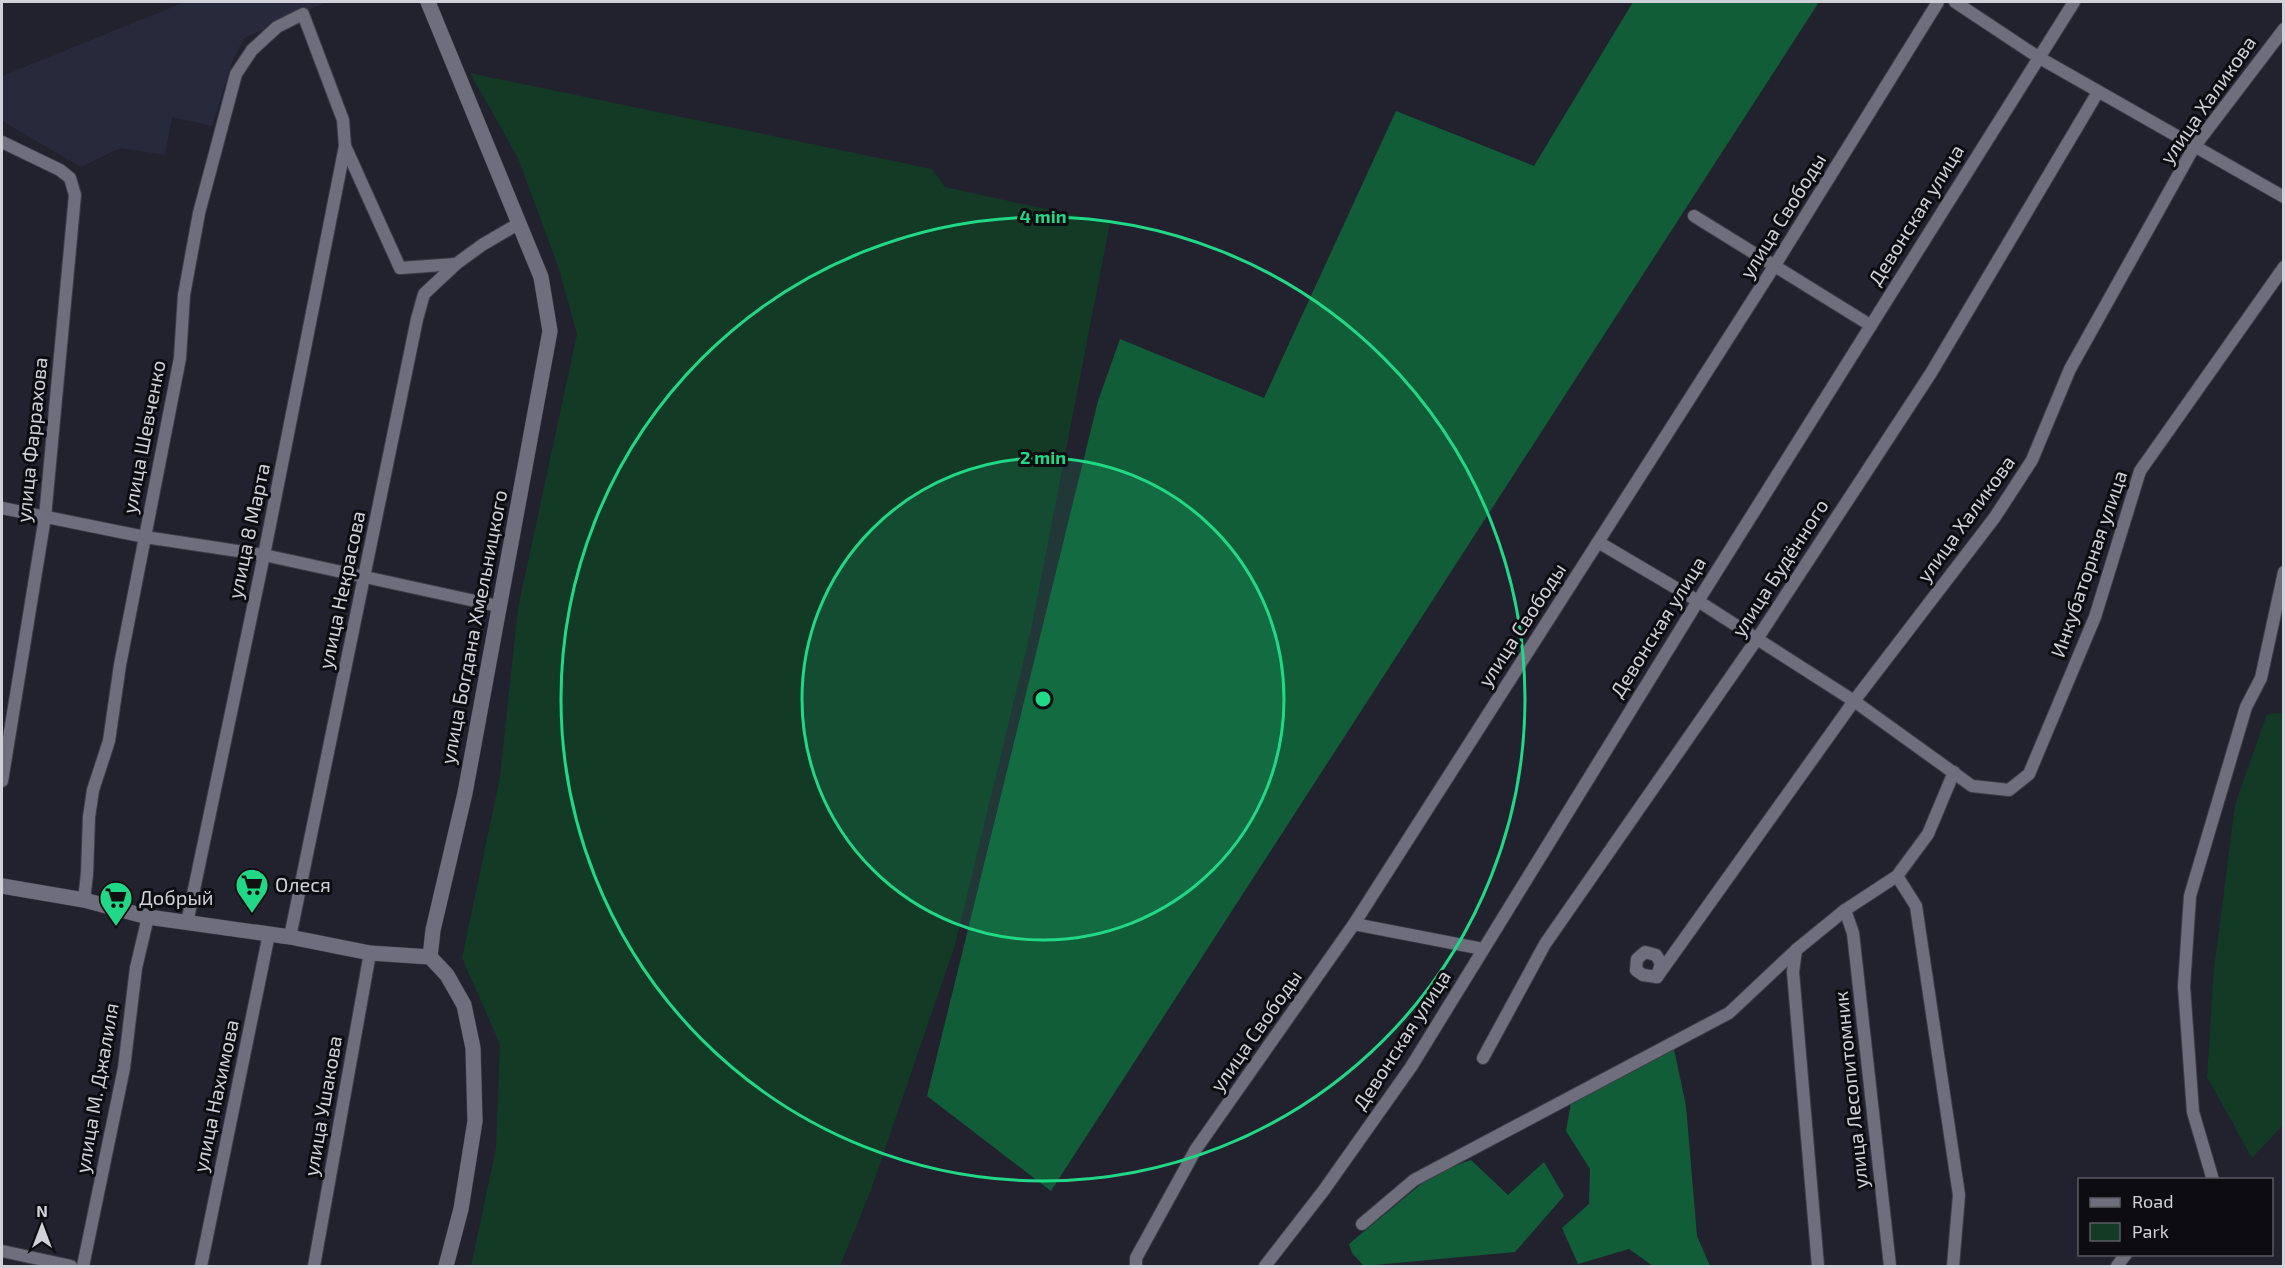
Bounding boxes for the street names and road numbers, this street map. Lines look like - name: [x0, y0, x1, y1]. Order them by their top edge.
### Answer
- street label: улица Халикова: [2154, 31, 2261, 169]
- street label: Девонская улица: [1862, 140, 1969, 290]
- street label: улица Свободы: [1734, 148, 1831, 283]
- street label: улица Фаррахова: [10, 356, 53, 524]
- street label: улица Шевченко: [116, 358, 171, 516]
- street label: улица Халикова: [1911, 450, 2020, 587]
- street label: улица 8 Марта: [222, 461, 275, 601]
- street label: Инкубаторная улица: [2045, 467, 2132, 661]
- street label: улица Богдана Хмельницкого: [435, 488, 512, 766]
- street label: улица Будённого: [1726, 494, 1834, 641]
- street label: улица Некрасова: [313, 508, 370, 671]
- street label: Девонская улица: [1604, 552, 1711, 702]
- street label: улица Свободы: [1472, 558, 1571, 692]
- street label: улица Свободы: [1204, 965, 1307, 1096]
- street label: Девонская улица: [1347, 965, 1456, 1114]
- street label: улица Лесопитомник: [1828, 990, 1873, 1190]
- street label: улица М. Джалиля: [69, 1001, 124, 1175]
- street label: улица Нахимова: [187, 1017, 244, 1175]
- street label: улица Ушакова: [298, 1034, 347, 1178]

